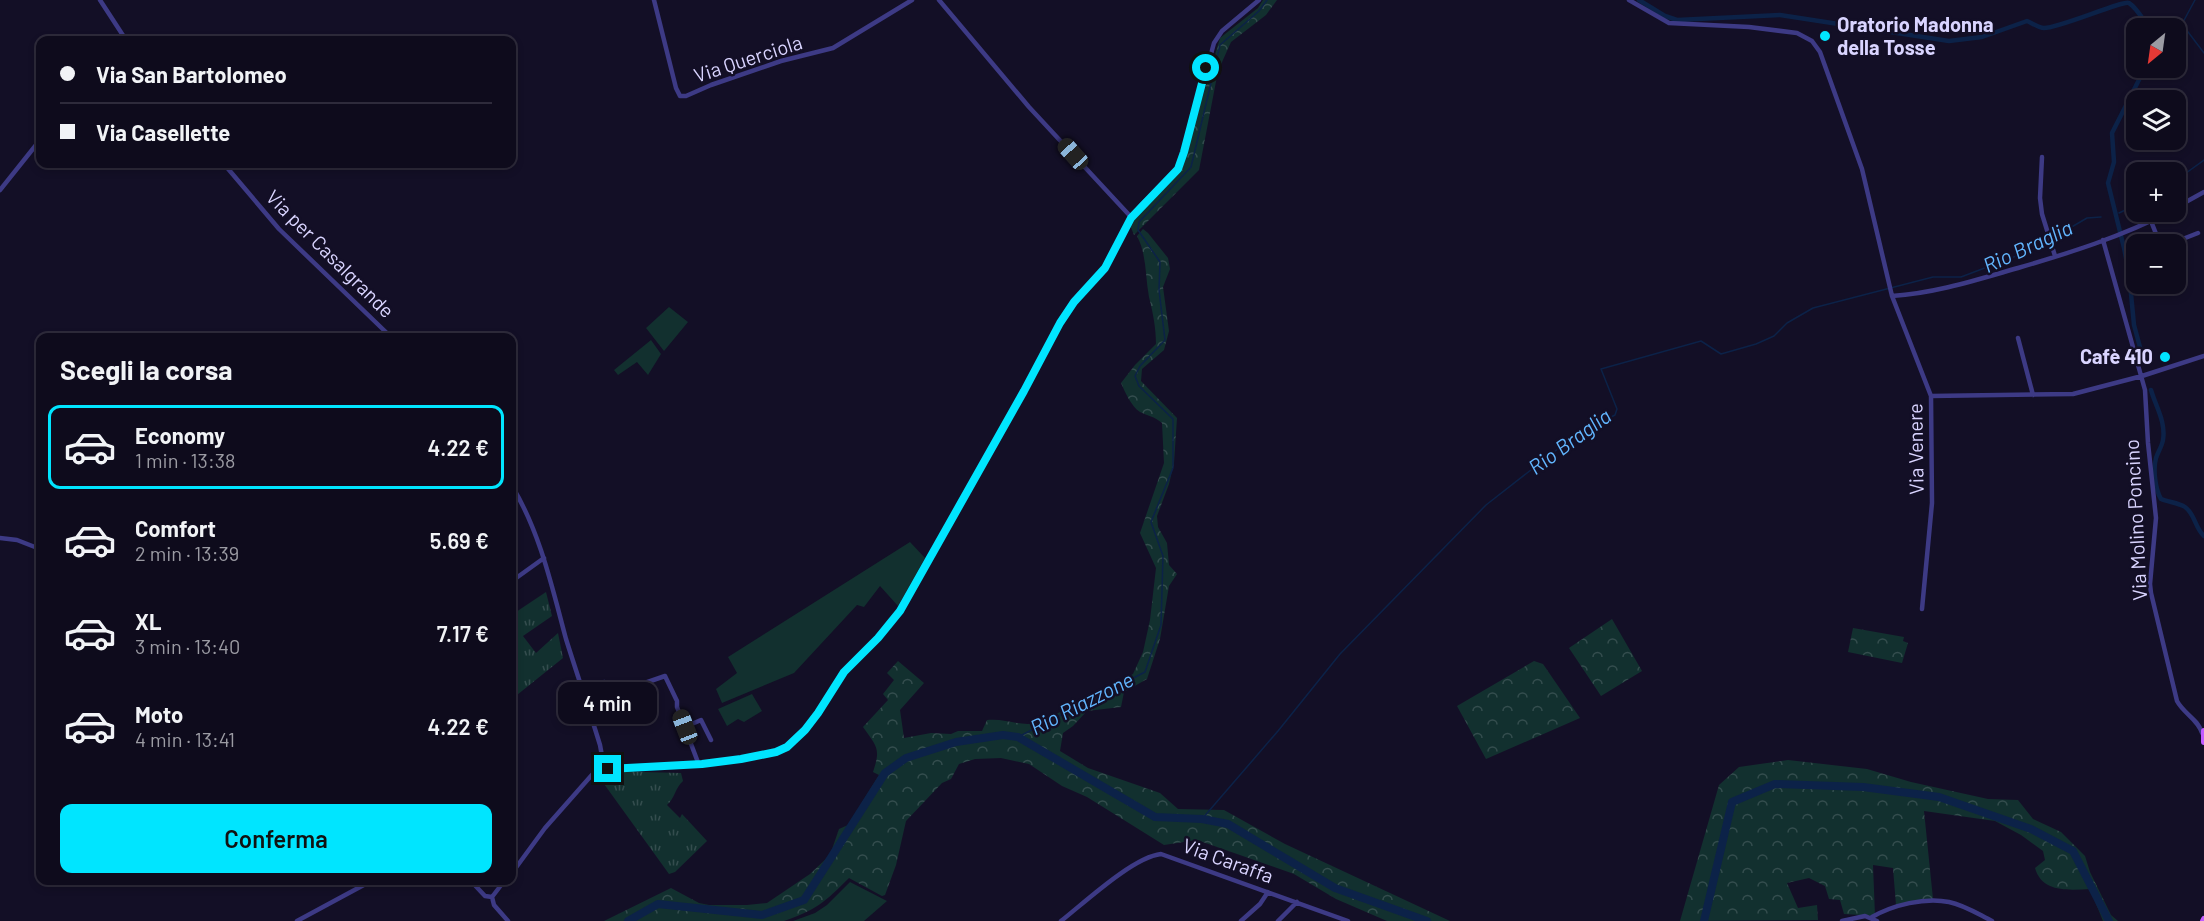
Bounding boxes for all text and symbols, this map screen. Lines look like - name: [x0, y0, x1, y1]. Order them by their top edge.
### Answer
- place label: Oratorio Madonna della Tosse: [1837, 12, 1994, 59]
- north arrow: [2126, 18, 2186, 78]
- map controls: [2126, 18, 2186, 294]
- street label: Via Querciola: [691, 29, 805, 87]
- marker: Oratorio Madonna della Tosse: [1818, 29, 1832, 43]
- route start: [1192, 54, 1219, 81]
- text: Via San Bartolomeo: [96, 61, 287, 87]
- button: layers: [2126, 90, 2186, 150]
- text: Via Casellette: [96, 119, 230, 145]
- car: [1054, 135, 1092, 173]
- button: +: [2126, 162, 2186, 222]
- street label: Via per Casalgrande: [262, 184, 400, 322]
- water label: Rio Braglia: [1979, 214, 2076, 277]
- button: −: [2126, 234, 2186, 294]
- place label: Cafè 410: [2080, 344, 2153, 368]
- marker: Cafè 410: [2158, 350, 2172, 364]
- text: Scegli la corsa: [60, 353, 233, 385]
- water label: Rio Braglia: [1523, 403, 1615, 479]
- street label: Via Venere: [1902, 403, 1928, 495]
- icon: car: [63, 420, 117, 474]
- text: Economy: [135, 422, 225, 448]
- text: 4.22 €: [428, 434, 489, 460]
- street label: Via Molino Poncino: [2119, 439, 2151, 601]
- text: 1 min · 13:38: [135, 448, 235, 472]
- icon: car: [63, 513, 117, 567]
- text: Comfort: [135, 515, 216, 541]
- text: 5.69 €: [430, 527, 489, 553]
- text: 2 min · 13:39: [135, 541, 239, 565]
- icon: car: [63, 606, 117, 660]
- text: XL: [135, 608, 161, 634]
- text: 7.17 €: [437, 620, 489, 646]
- text: 3 min · 13:40: [135, 634, 240, 658]
- water label: Rio Riazzone: [1025, 666, 1137, 739]
- callout: 4 min: [558, 682, 658, 724]
- text: 4 min: [583, 691, 632, 715]
- icon: car: [63, 699, 117, 753]
- text: Moto: [135, 701, 183, 727]
- car: [670, 707, 700, 747]
- text: 4.22 €: [428, 713, 489, 739]
- text: 4 min · 13:41: [135, 727, 235, 751]
- route end: [594, 755, 621, 782]
- button: Conferma: [60, 804, 492, 873]
- street label: Via Caraffa: [1180, 833, 1277, 888]

